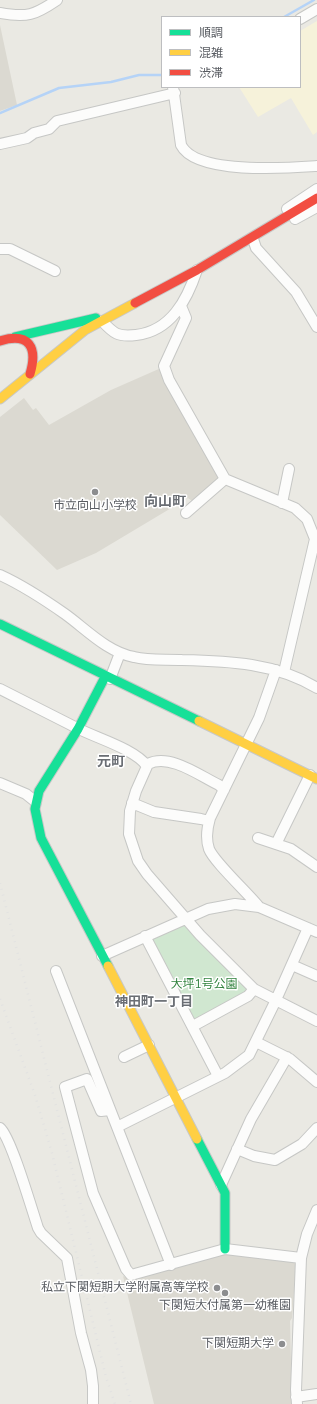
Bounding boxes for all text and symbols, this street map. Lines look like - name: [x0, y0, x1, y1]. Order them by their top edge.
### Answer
- legend: [161, 16, 301, 88]
- text: 順調: [199, 25, 223, 41]
- text: 混雑: [199, 45, 223, 61]
- text: 渋滞: [199, 65, 223, 81]
- marker: 市立向山小学校: [90, 487, 100, 497]
- district label: 向山町: [144, 495, 186, 511]
- place label: 市立向山小学校: [53, 499, 137, 513]
- district label: 元町: [97, 755, 125, 771]
- park label: 大坪1号公園: [170, 978, 238, 992]
- district label: 神田町一丁目: [115, 995, 193, 1011]
- place label: 私立下関短期大学附属高等学校: [41, 1281, 209, 1295]
- marker: 私立下関短期大学附属高等学校: [212, 1283, 222, 1293]
- marker: 下関短大付属第一幼稚園: [220, 1288, 230, 1298]
- place label: 下関短大付属第一幼稚園: [159, 1299, 291, 1313]
- place label: 下関短期大学: [202, 1337, 274, 1351]
- marker: 下関短期大学: [277, 1339, 287, 1349]

